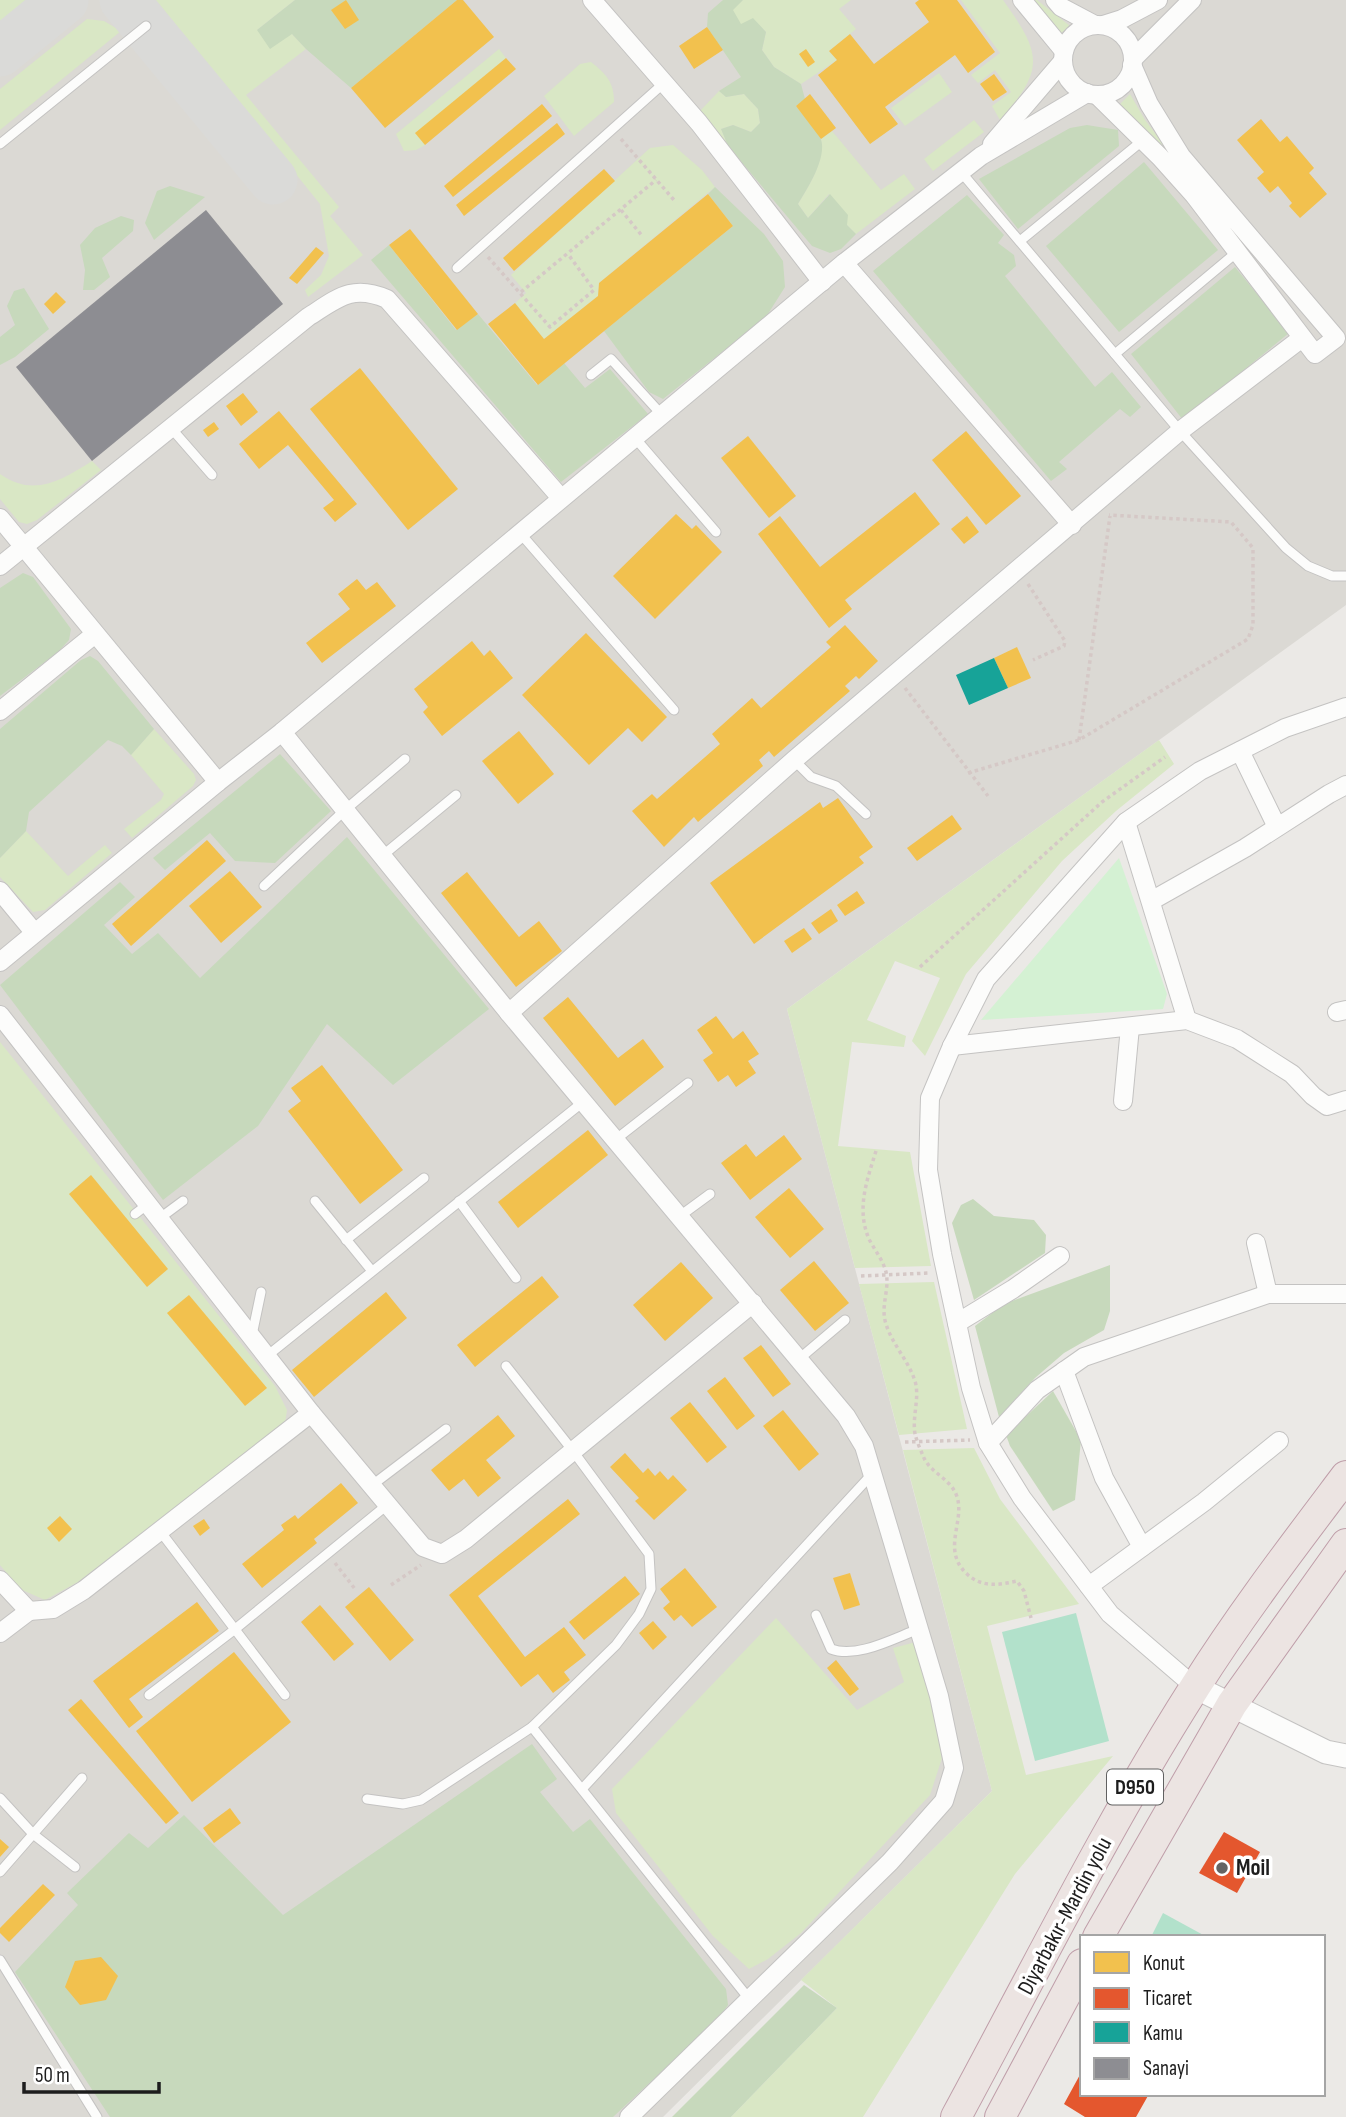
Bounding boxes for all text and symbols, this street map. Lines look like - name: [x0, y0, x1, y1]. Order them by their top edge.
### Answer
- road number: D950: [1107, 1770, 1163, 1804]
- street label: Diyarbakır-Mardin yolu: [1012, 1833, 1118, 1999]
- place label: Moil: [1236, 1854, 1270, 1882]
- marker: Moil: [1214, 1860, 1230, 1876]
- legend: [1080, 1935, 1325, 2096]
- text: Konut: [1143, 1951, 1185, 1976]
- text: Ticaret: [1143, 1986, 1192, 2011]
- text: Kamu: [1143, 2021, 1183, 2046]
- scale bar: [24, 2050, 159, 2094]
- text: Sanayi: [1143, 2056, 1189, 2081]
- text: 50 m: [35, 2063, 70, 2088]

